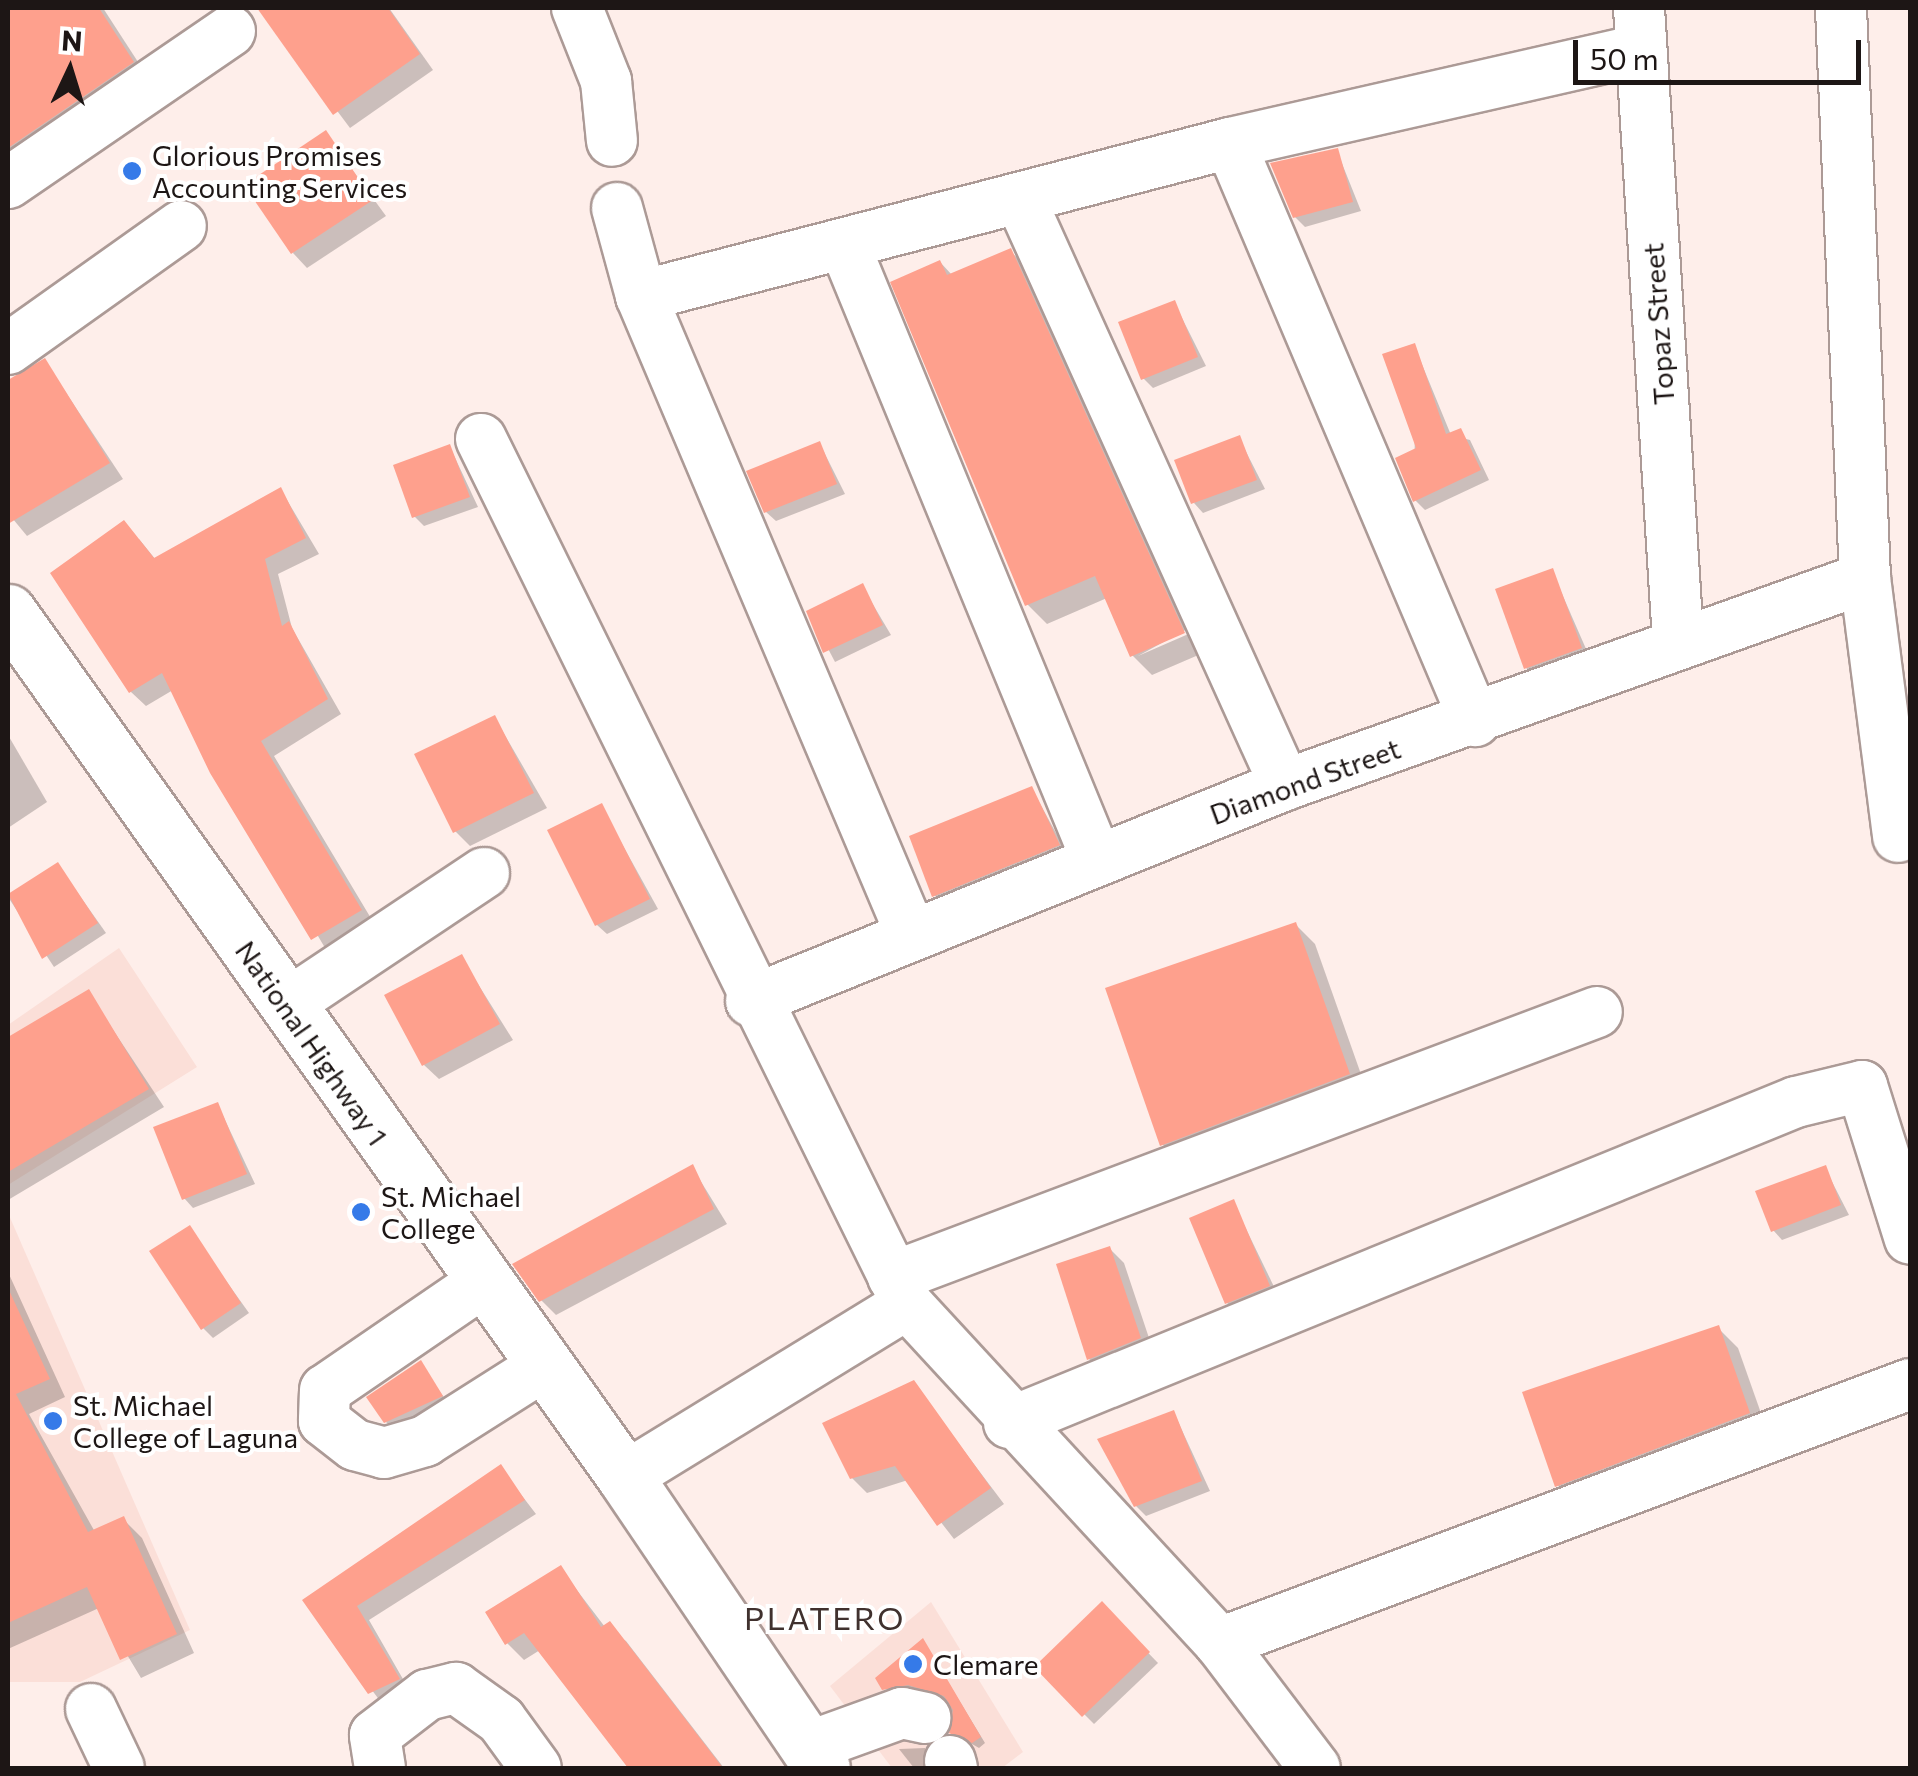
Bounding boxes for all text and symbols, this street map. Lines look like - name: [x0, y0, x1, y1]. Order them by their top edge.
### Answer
- north arrow: [20, 20, 120, 120]
- scale bar: [1578, 20, 1866, 82]
- text: N: [60, 22, 84, 58]
- text: 50 m: [1590, 39, 1659, 76]
- place label: Glorious Promises Accounting Services: [152, 138, 407, 204]
- marker: Glorious Promises Accounting Services: [121, 160, 143, 182]
- street label: Topaz Street: [1636, 242, 1680, 406]
- street label: Diamond Street: [1205, 731, 1405, 831]
- street label: National Highway 1: [229, 934, 395, 1152]
- place label: St. Michael College: [381, 1179, 521, 1245]
- marker: St. Michael College: [350, 1201, 372, 1223]
- place label: St. Michael College of Laguna: [73, 1388, 298, 1454]
- marker: St. Michael College of Laguna: [42, 1410, 64, 1432]
- district label: PLATERO: [744, 1598, 906, 1636]
- place label: Clemare: [933, 1647, 1039, 1681]
- marker: Clemare: [902, 1653, 924, 1675]

